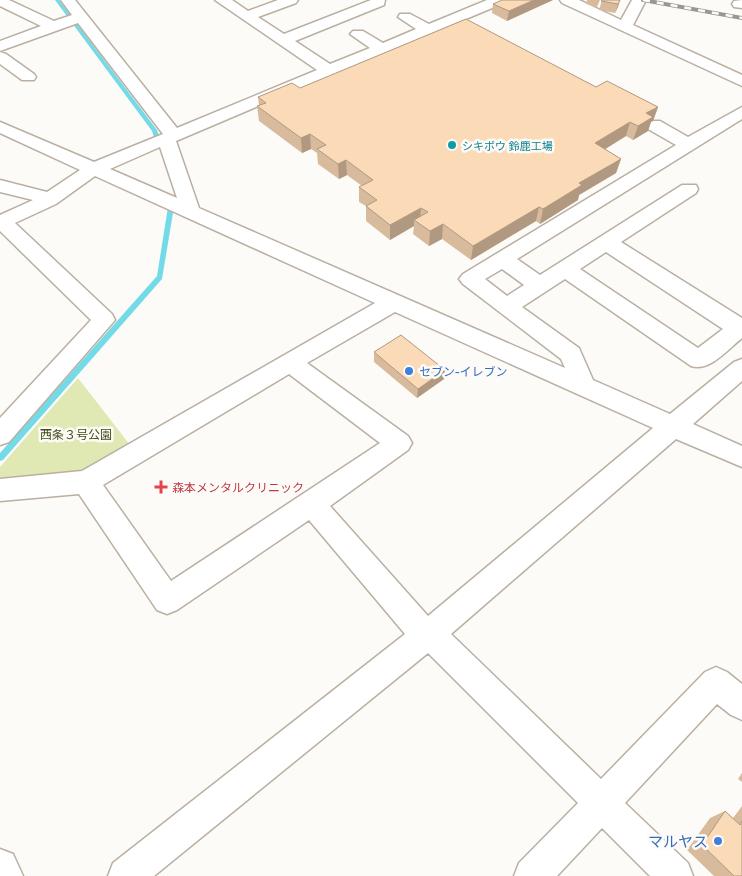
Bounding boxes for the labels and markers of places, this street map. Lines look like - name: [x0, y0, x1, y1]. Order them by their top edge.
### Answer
- marker: シキボウ 鈴鹿工場: [446, 139, 458, 151]
- place label: シキボウ 鈴鹿工場: [462, 139, 553, 152]
- place label: セブン-イレブン: [419, 364, 508, 379]
- marker: セブン-イレブン: [403, 365, 415, 377]
- marker: 森本メンタルクリニック: [154, 480, 168, 494]
- place label: 森本メンタルクリニック: [172, 480, 304, 495]
- place label: マルヤス: [648, 832, 708, 850]
- marker: マルヤス: [712, 835, 724, 847]

